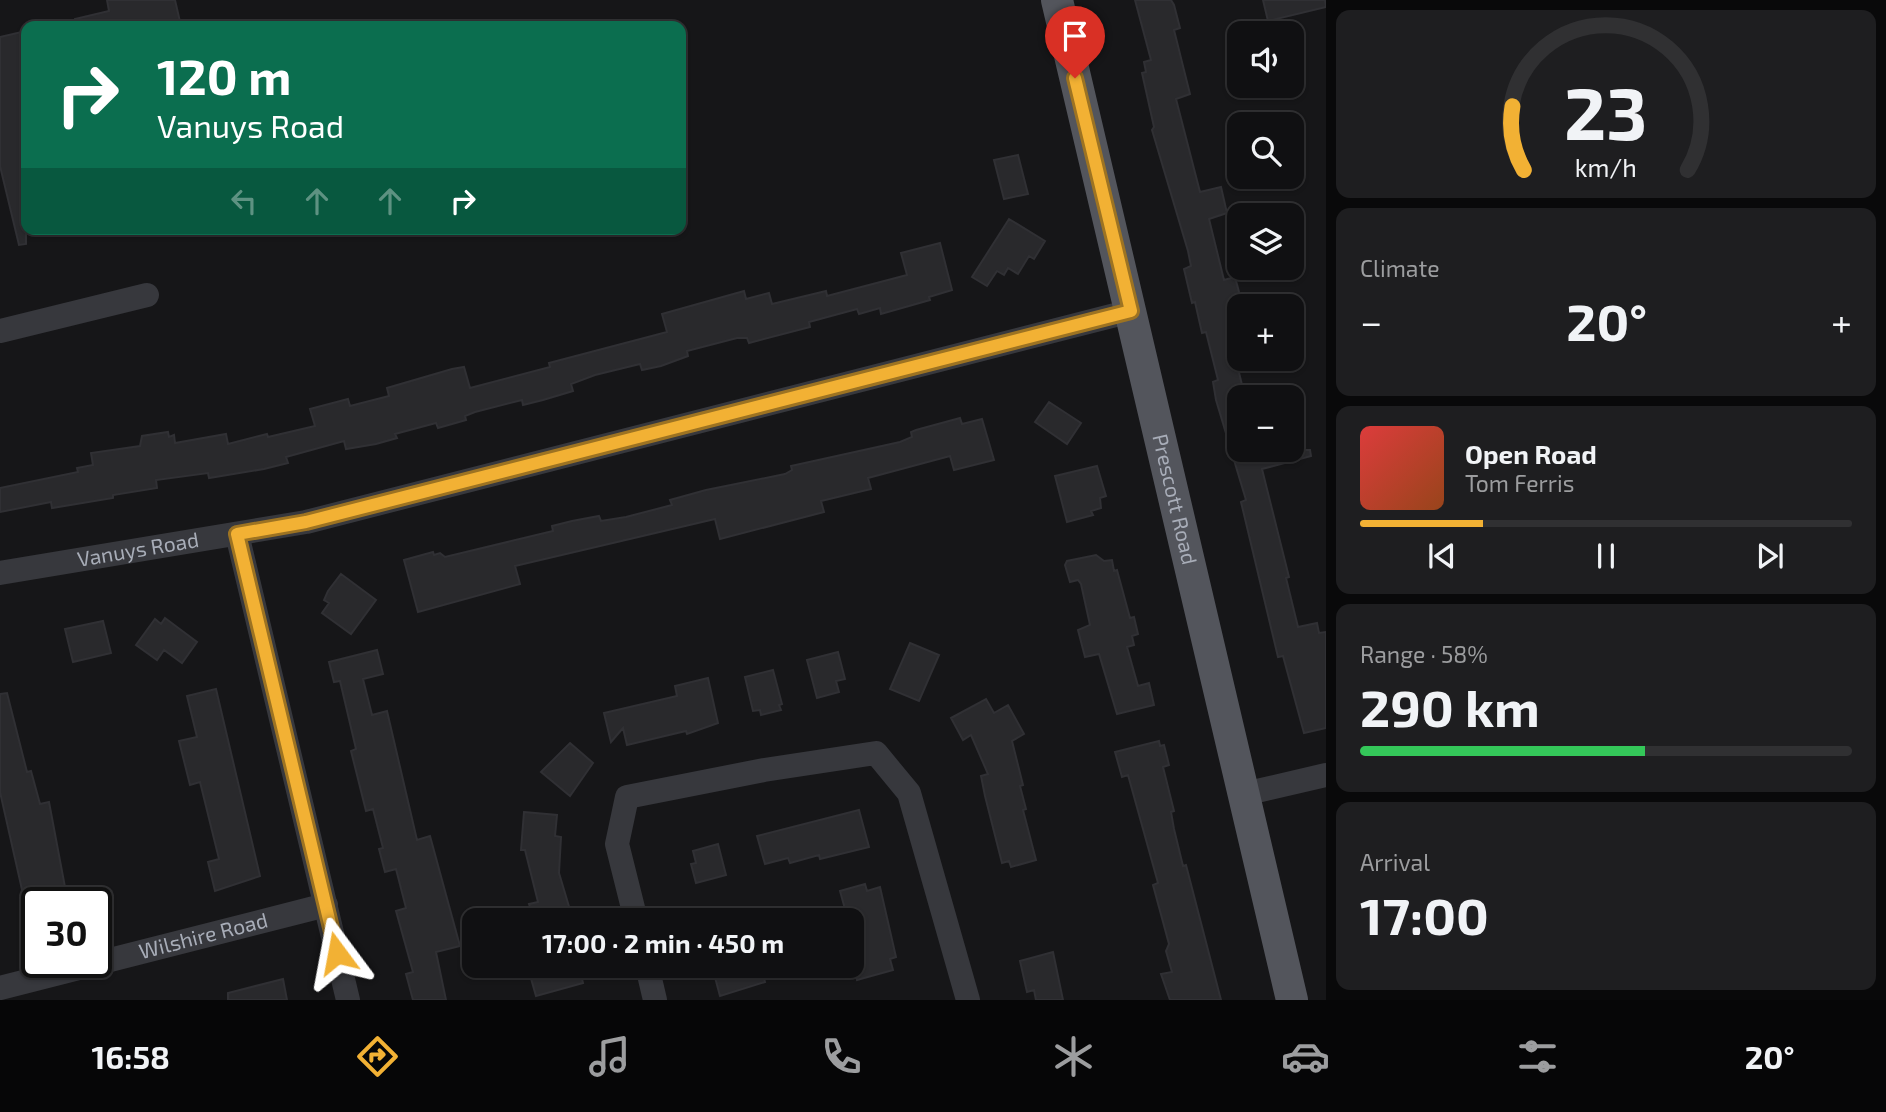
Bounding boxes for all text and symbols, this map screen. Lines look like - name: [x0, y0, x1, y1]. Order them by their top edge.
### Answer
- pin: [1045, 6, 1105, 78]
- icon: arrive: [1056, 17, 1094, 55]
- map controls: [1227, 21, 1304, 462]
- button: sound: [1227, 21, 1304, 98]
- text: 120 m: [157, 46, 291, 105]
- icon: right: [42, 49, 133, 140]
- text: 23: [1564, 67, 1648, 155]
- text: Vanuys Road: [157, 106, 344, 144]
- button: search: [1227, 112, 1304, 189]
- text: km/h: [1575, 152, 1637, 182]
- icon: left: [225, 182, 263, 220]
- icon: ahead: [298, 182, 336, 220]
- icon: ahead: [371, 182, 409, 220]
- icon: right: [444, 182, 482, 220]
- button: layers: [1227, 203, 1304, 280]
- text: Climate: [1360, 254, 1440, 282]
- text: 20°: [1566, 289, 1647, 351]
- button: +: [1227, 294, 1304, 371]
- text: −: [1360, 298, 1382, 344]
- text: +: [1831, 298, 1852, 344]
- button: −: [1227, 385, 1304, 462]
- street label: Prescott Road: [1148, 431, 1203, 567]
- text: Open Road: [1465, 438, 1597, 469]
- text: Tom Ferris: [1465, 469, 1574, 497]
- street label: Vanuys Road: [75, 526, 200, 571]
- icon: previous: [1423, 537, 1461, 575]
- icon: pause: [1587, 537, 1625, 575]
- icon: next: [1751, 537, 1789, 575]
- text: Range · 58%: [1360, 640, 1488, 668]
- text: 290 km: [1360, 675, 1540, 737]
- text: Arrival: [1360, 848, 1430, 876]
- text: 17:00: [1360, 883, 1489, 945]
- speed limit sign: 30: [21, 887, 112, 978]
- street label: Wilshire Road: [136, 906, 270, 963]
- position arrow: [300, 916, 374, 990]
- text: 17:00 · 2 min · 450 m: [542, 927, 784, 958]
- icon: directions: [353, 1032, 402, 1081]
- icon: music: [585, 1032, 634, 1081]
- icon: phone: [817, 1032, 866, 1081]
- icon: climate: [1049, 1032, 1098, 1081]
- icon: car: [1281, 1032, 1330, 1081]
- icon: filters: [1513, 1032, 1562, 1081]
- text: 16:58: [91, 1037, 170, 1075]
- text: 20°: [1745, 1037, 1794, 1075]

